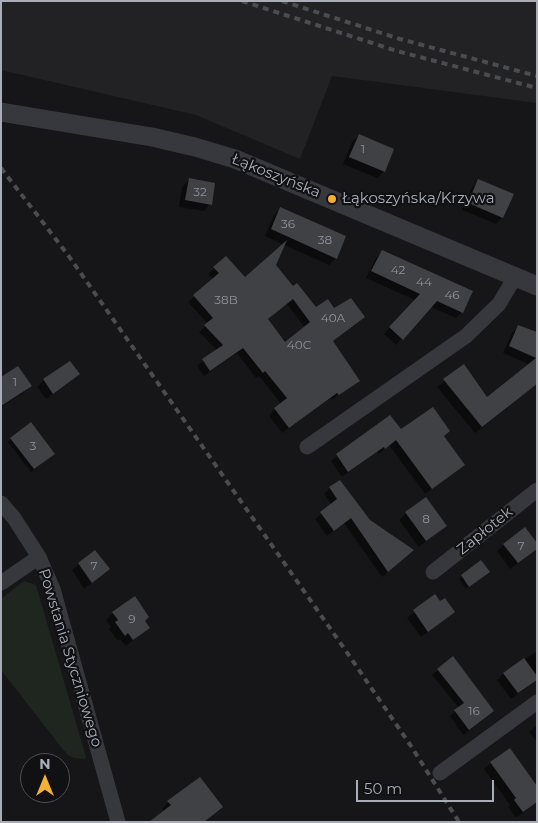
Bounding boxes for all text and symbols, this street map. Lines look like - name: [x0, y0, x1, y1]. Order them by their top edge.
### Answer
- house number: 1: [361, 142, 365, 156]
- street label: Łąkoszyńska: [229, 150, 323, 202]
- house number: 32: [193, 185, 207, 199]
- place label: Łąkoszyńska/Krzywa: [342, 190, 495, 208]
- marker: Łąkoszyńska/Krzywa: [326, 193, 338, 205]
- house number: 36: [281, 217, 295, 231]
- house number: 38: [318, 233, 332, 247]
- house number: 42: [391, 263, 405, 277]
- house number: 44: [416, 275, 432, 289]
- house number: 46: [444, 288, 460, 302]
- house number: 38B: [214, 293, 238, 307]
- house number: 40A: [321, 311, 345, 325]
- house number: 40C: [287, 338, 311, 352]
- house number: 1: [13, 375, 17, 389]
- house number: 3: [30, 439, 36, 453]
- street label: Zapłotek: [454, 503, 516, 559]
- house number: 8: [422, 512, 430, 526]
- house number: 7: [517, 539, 525, 553]
- house number: 7: [90, 559, 98, 573]
- street label: Powstania Styczniowego: [34, 567, 106, 749]
- house number: 9: [128, 612, 136, 626]
- house number: 16: [468, 704, 480, 718]
- north arrow: [20, 753, 70, 803]
- text: N: [39, 755, 51, 773]
- scale bar: [358, 770, 496, 802]
- text: 50 m: [364, 779, 402, 798]

